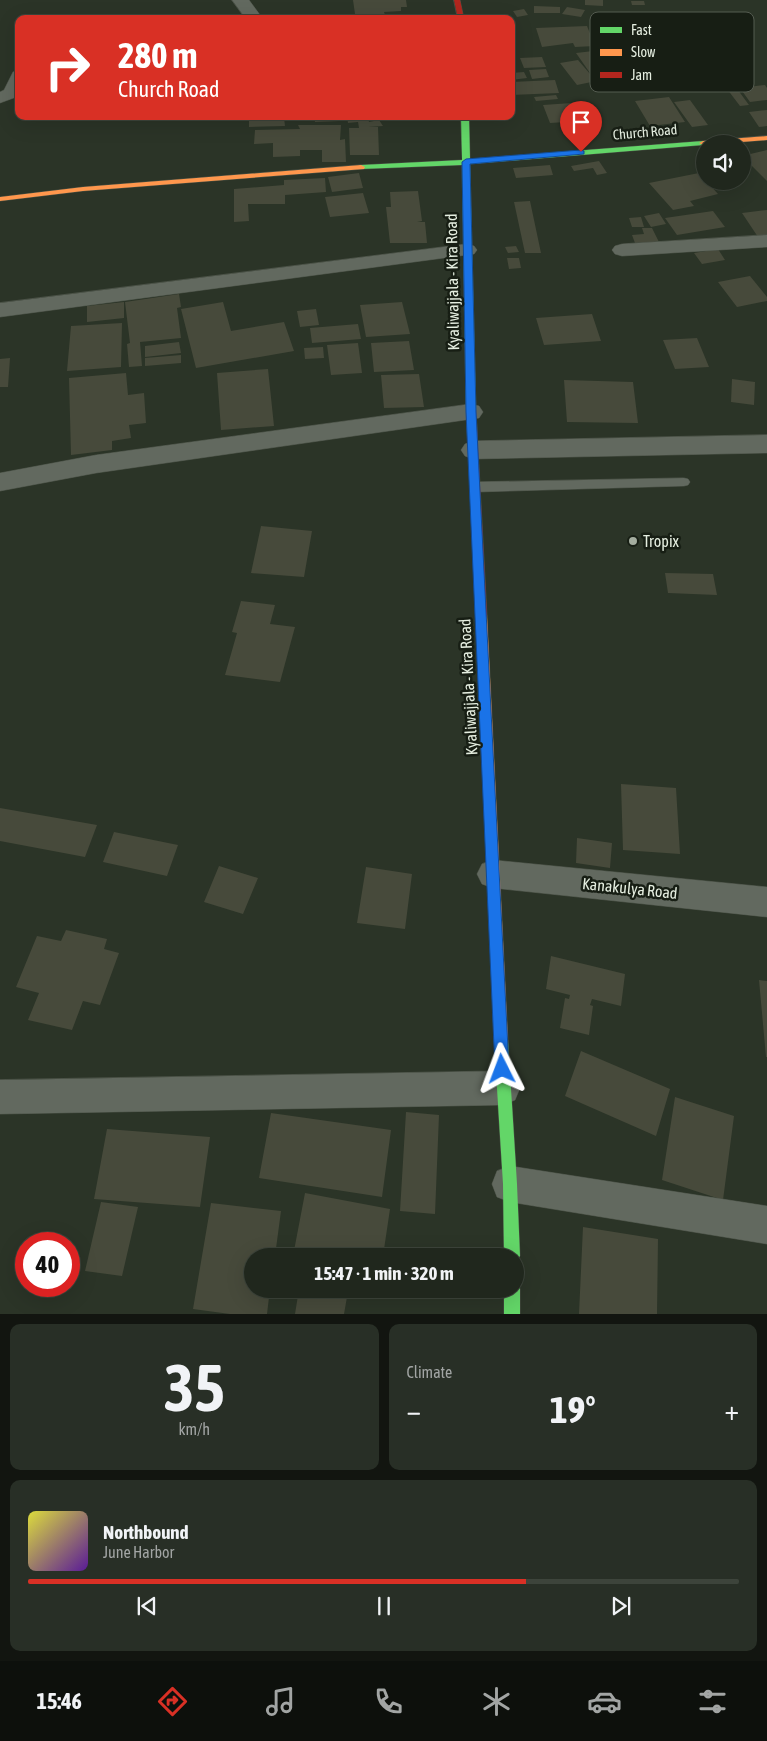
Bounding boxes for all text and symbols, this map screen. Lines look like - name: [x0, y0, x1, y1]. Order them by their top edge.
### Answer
- legend: [590, 12, 754, 92]
- text: Fast: [631, 22, 652, 38]
- icon: right: [35, 35, 100, 100]
- text: 280 m: [118, 35, 197, 75]
- text: Slow: [631, 44, 656, 60]
- text: Jam: [631, 67, 652, 83]
- text: Church Road: [118, 76, 220, 102]
- pin: [560, 101, 602, 152]
- icon: arrive: [567, 108, 595, 136]
- street label: Church Road: [612, 121, 678, 143]
- map controls: [696, 135, 751, 190]
- button: sound: [696, 135, 751, 190]
- street label: Kyaliwajjala - Kira Road: [442, 213, 463, 351]
- place label: Tropix: [643, 532, 680, 551]
- marker: Tropix: [627, 535, 639, 547]
- street label: Kyaliwajjala - Kira Road: [455, 618, 482, 756]
- street label: Kanakulya Road: [581, 874, 678, 903]
- position arrow: [475, 1042, 527, 1094]
- speed limit sign: 40: [15, 1232, 80, 1297]
- text: 15:47 · 1 min · 320 m: [314, 1262, 454, 1284]
- text: 35: [164, 1350, 225, 1425]
- text: Climate: [407, 1363, 452, 1381]
- text: 19°: [550, 1388, 596, 1431]
- text: −: [407, 1394, 421, 1426]
- text: +: [724, 1394, 739, 1426]
- text: km/h: [178, 1420, 210, 1438]
- text: Northbound: [103, 1521, 189, 1543]
- text: June Harbor: [103, 1543, 174, 1561]
- icon: previous: [133, 1592, 161, 1620]
- icon: pause: [370, 1592, 398, 1620]
- icon: next: [607, 1592, 635, 1620]
- icon: directions: [155, 1684, 190, 1719]
- icon: music: [263, 1684, 298, 1719]
- icon: phone: [371, 1684, 406, 1719]
- icon: climate: [479, 1684, 514, 1719]
- icon: car: [587, 1684, 622, 1719]
- icon: filters: [695, 1684, 730, 1719]
- text: 15:46: [37, 1688, 82, 1714]

